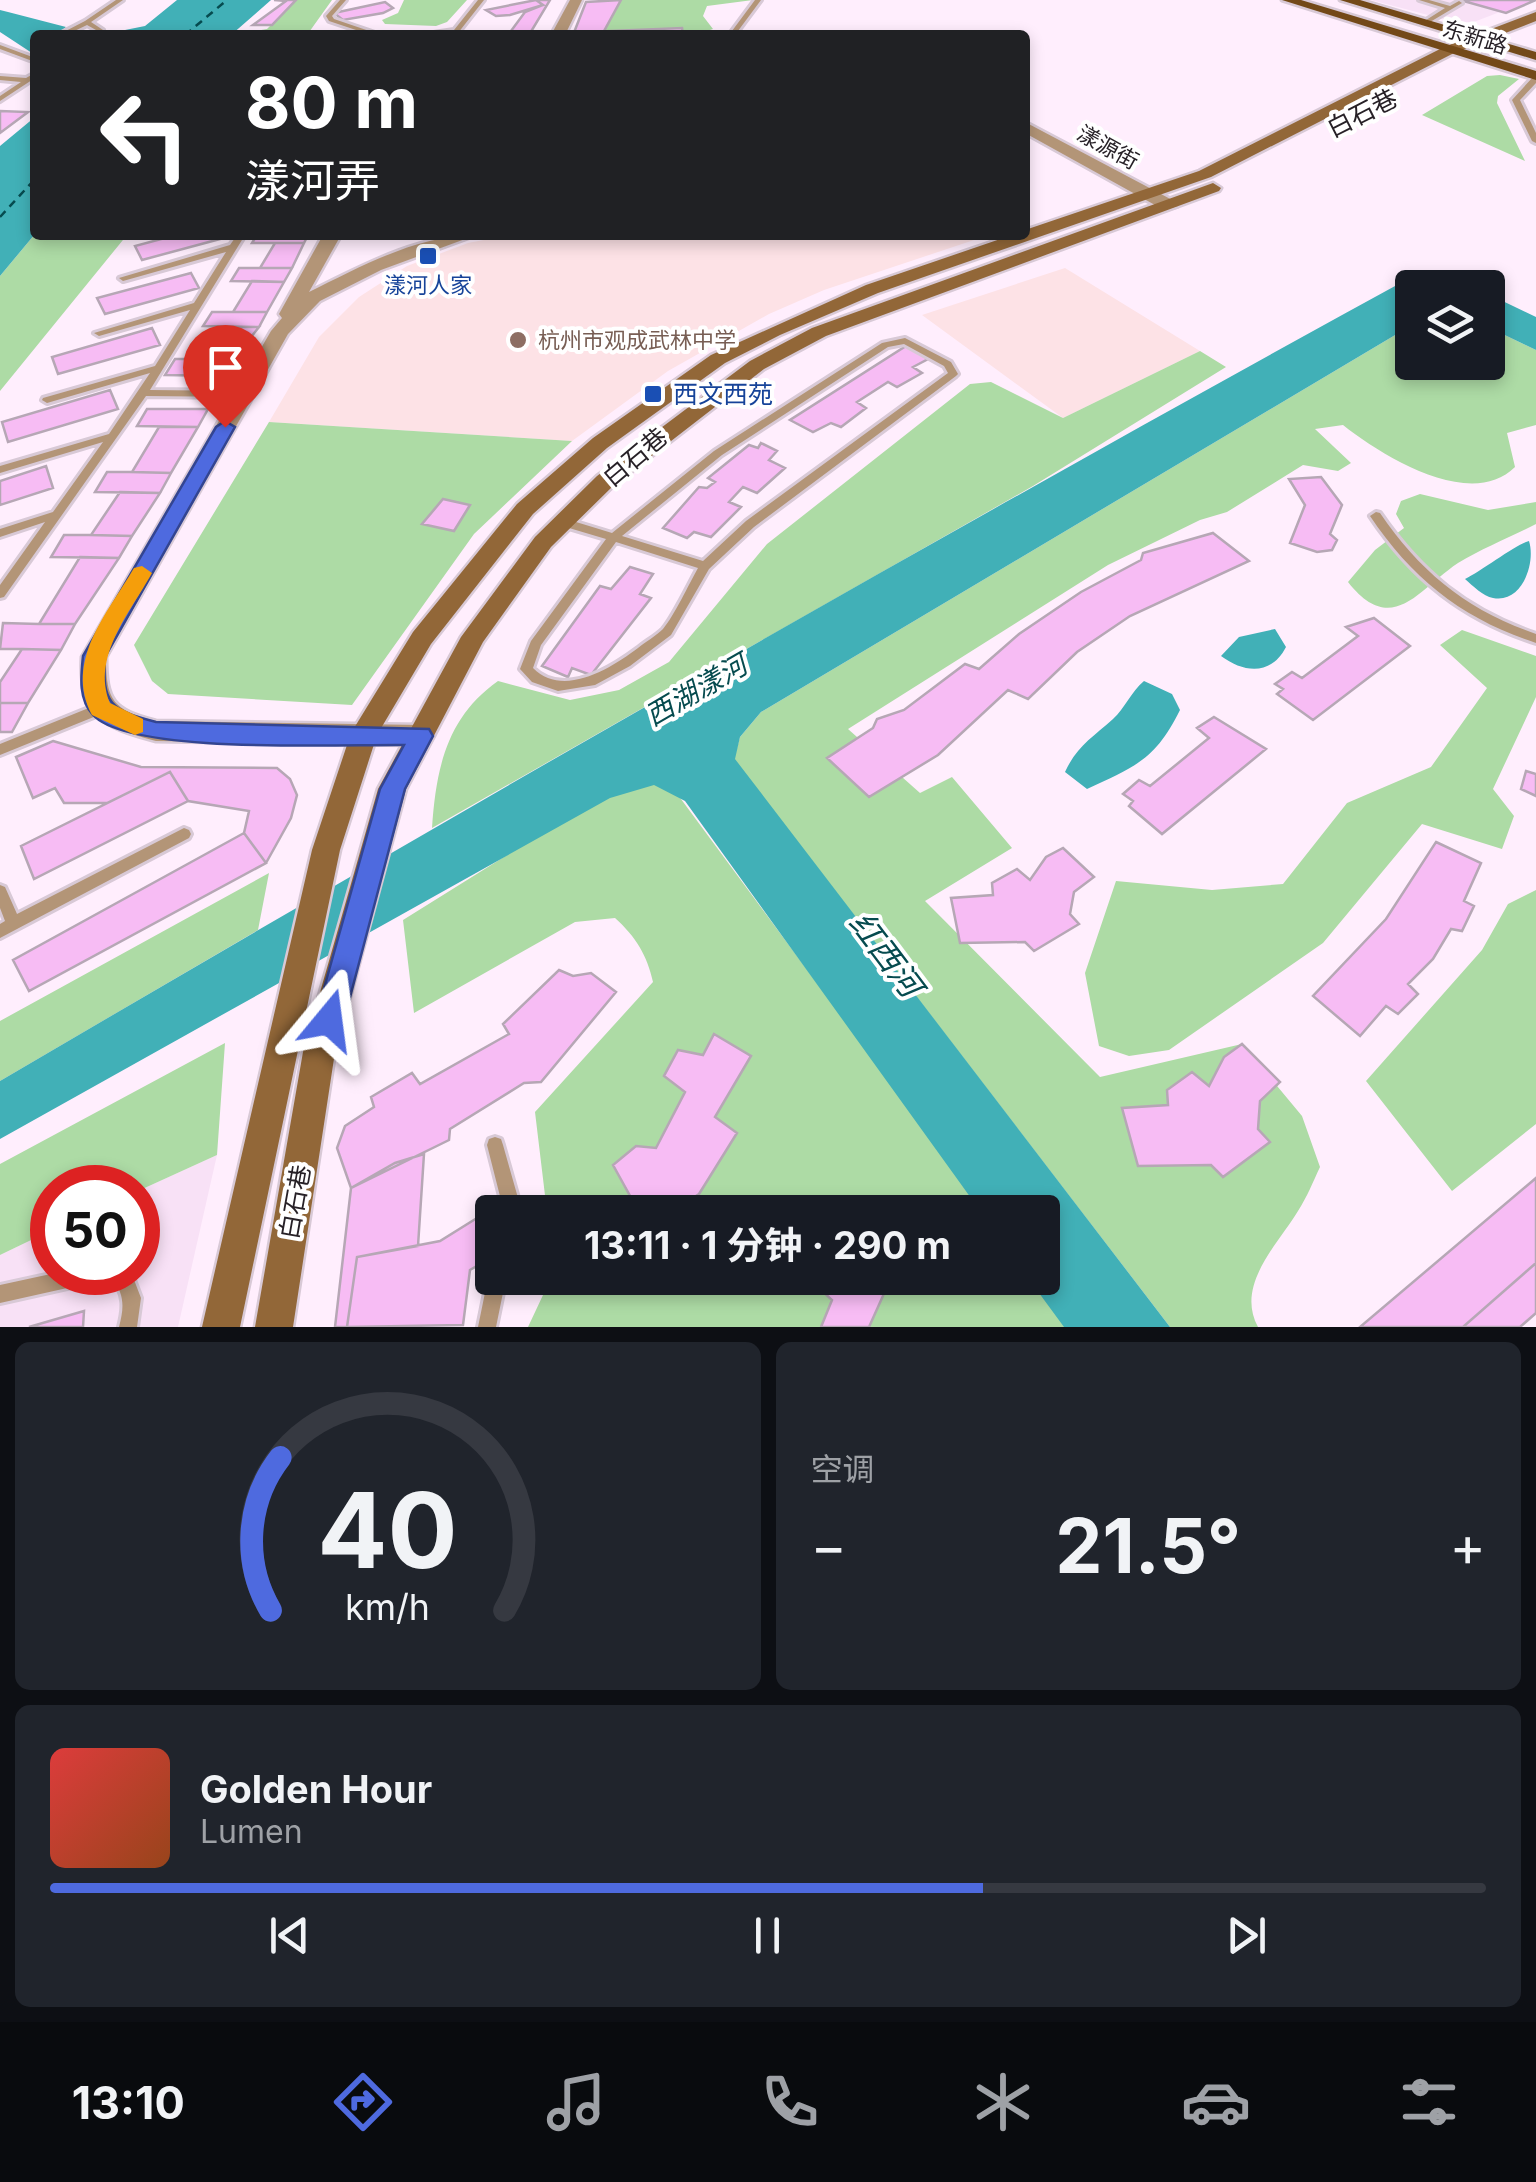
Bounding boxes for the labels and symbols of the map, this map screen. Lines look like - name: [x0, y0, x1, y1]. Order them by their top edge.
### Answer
- street label: 东新路: [1440, 15, 1510, 59]
- street label: 白石巷: [1322, 83, 1402, 143]
- street label: 漾源街: [1073, 120, 1143, 174]
- marker: 漾河人家: [417, 245, 439, 267]
- place label: 漾河人家: [384, 272, 472, 298]
- pin: [183, 325, 268, 428]
- place label: 杭州市观成武林中学: [538, 327, 736, 353]
- marker: 杭州市观成武林中学: [507, 329, 529, 351]
- place label: 西文西苑: [673, 379, 773, 409]
- marker: 西文西苑: [642, 383, 664, 405]
- street label: 白石巷: [597, 421, 673, 493]
- water label: 西湖漾河: [639, 645, 757, 733]
- water label: 红西河: [842, 904, 934, 1009]
- position arrow: [277, 968, 381, 1072]
- street label: 白石巷: [274, 1162, 316, 1242]
- speed limit sign: 50: [30, 1165, 160, 1295]

